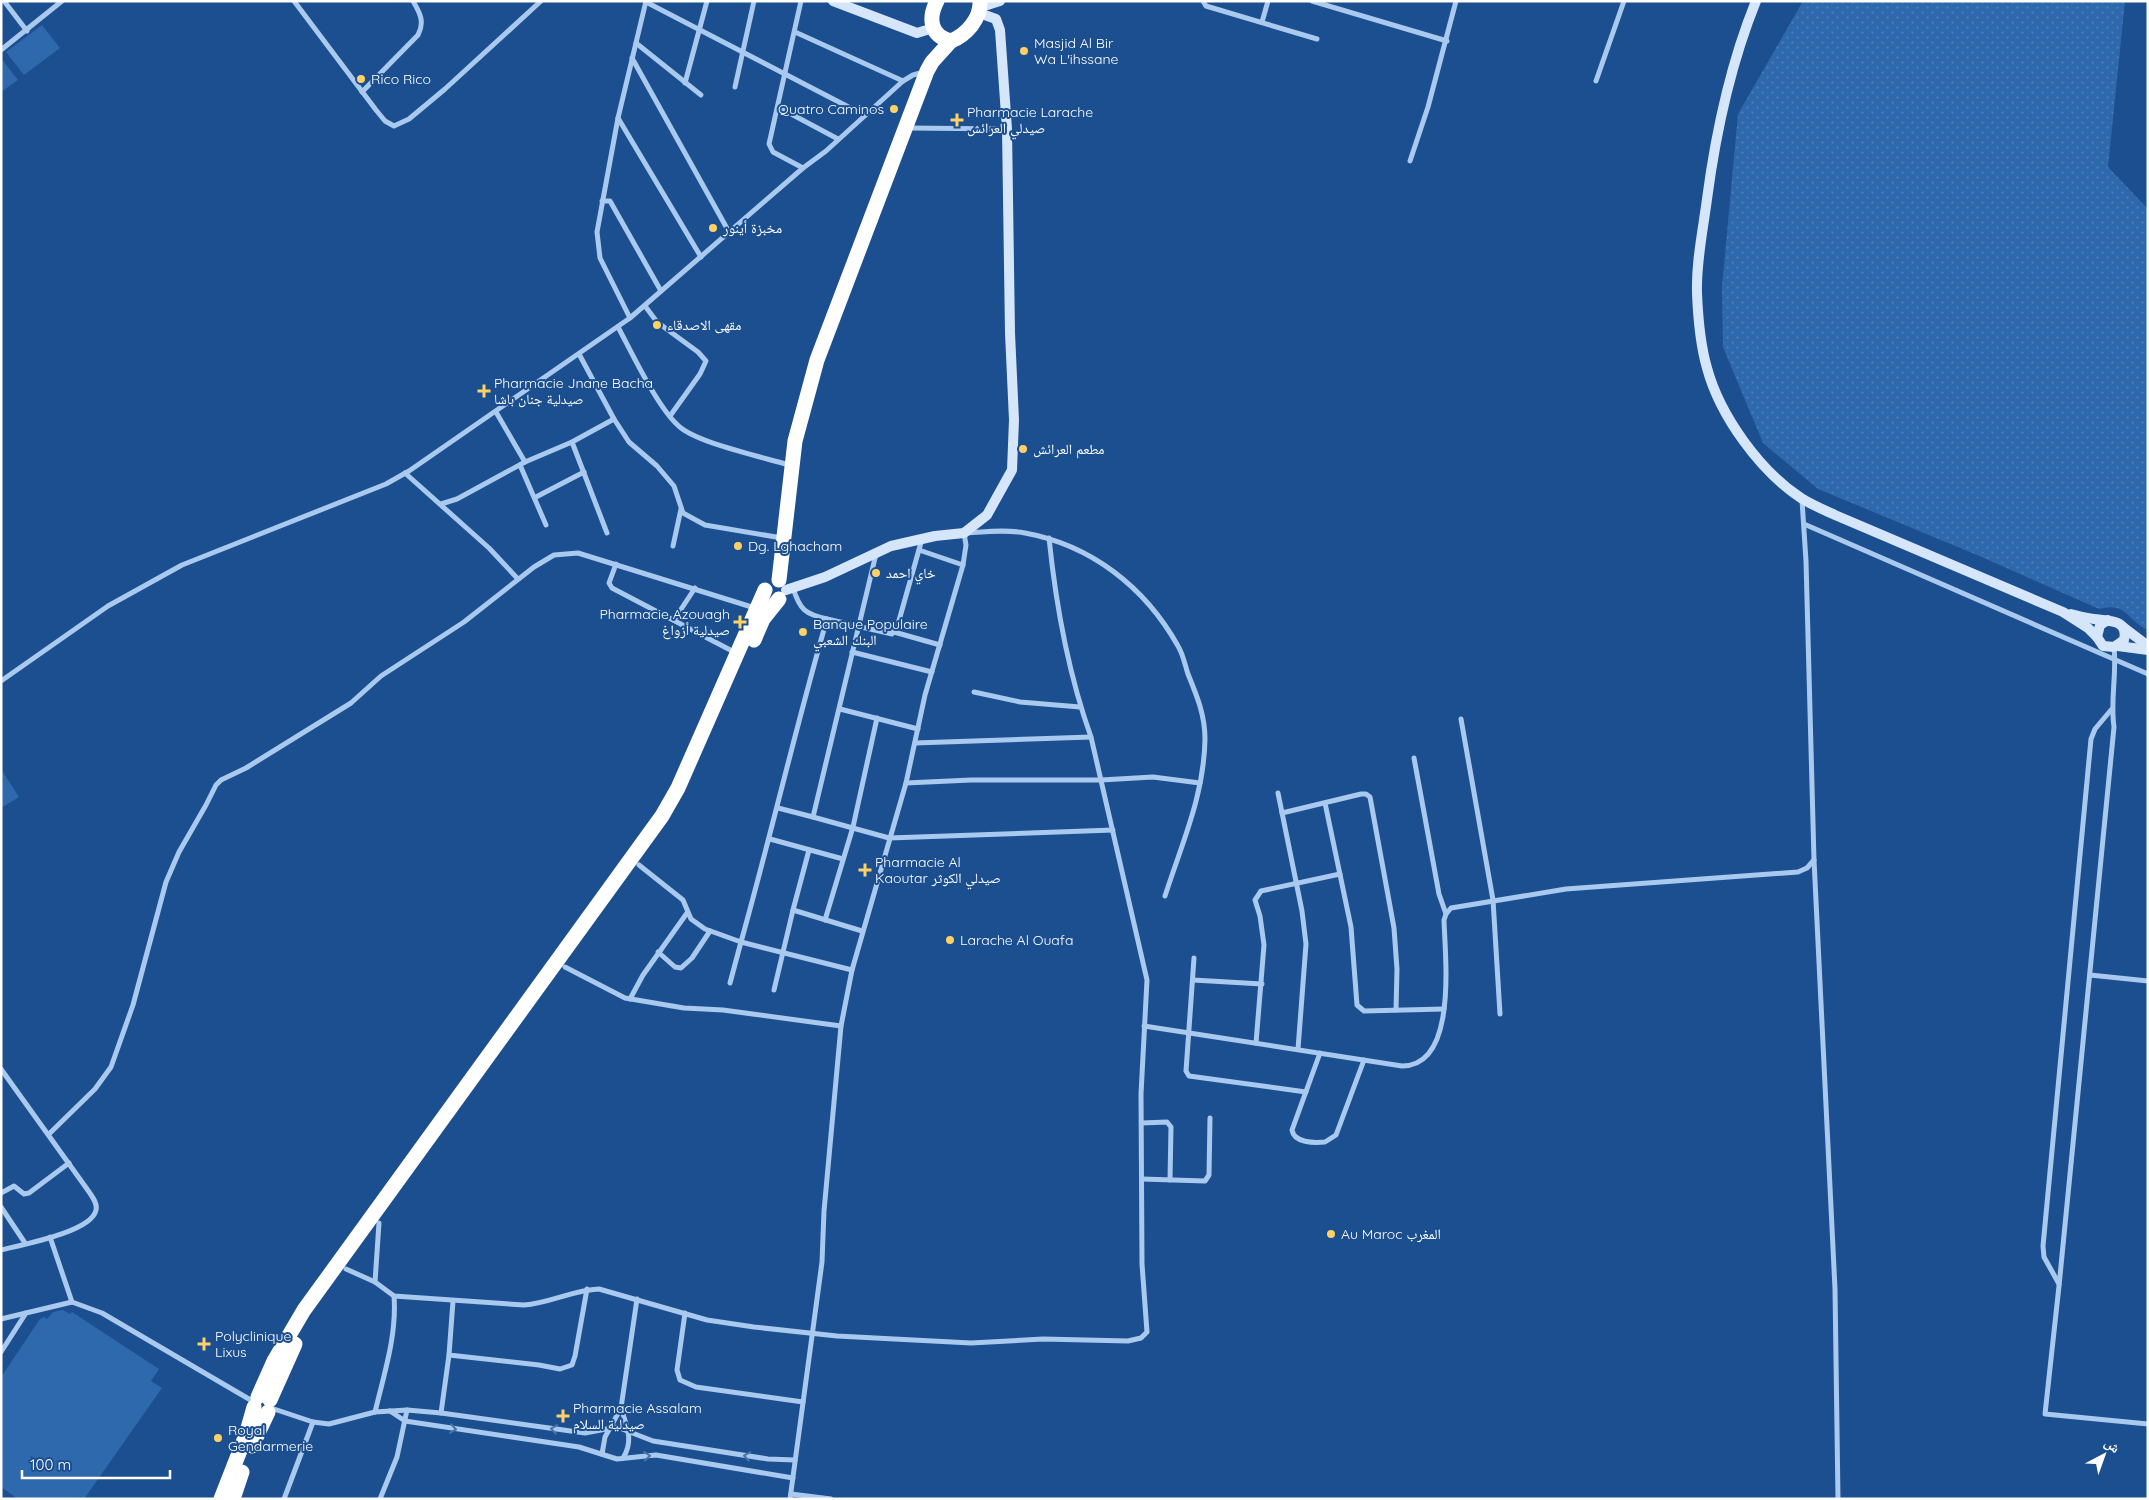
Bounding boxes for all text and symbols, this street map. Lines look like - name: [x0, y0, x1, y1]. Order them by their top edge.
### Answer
- place label: Masjid Al Bir Wa L'ihssane: [1034, 34, 1119, 68]
- marker: Masjid Al Bir Wa L'ihssane: [1018, 45, 1030, 57]
- place label: Rico Rico: [371, 70, 431, 88]
- marker: Rico Rico: [355, 73, 367, 85]
- place label: Quatro Caminos: [778, 100, 884, 118]
- marker: Quatro Caminos: [888, 103, 900, 115]
- place label: Pharmacie Larache صيدلي العرائش: [967, 103, 1093, 140]
- marker: Pharmacie Larache صيدلي العرائش: [951, 114, 963, 126]
- place label: مخبزة أينور: [722, 219, 782, 237]
- marker: مخبزة أينور: [707, 222, 719, 234]
- place label: مقهى الاصدقاء: [667, 316, 741, 334]
- marker: مقهى الاصدقاء: [651, 319, 663, 331]
- place label: Pharmacie Jnane Bacha صيدلية جنان باشا: [494, 374, 653, 408]
- marker: Pharmacie Jnane Bacha صيدلية جنان باشا: [478, 385, 490, 397]
- place label: مطعم العرائش: [1033, 440, 1104, 459]
- marker: مطعم العرائش: [1017, 443, 1029, 455]
- place label: Dg. Lghacham: [748, 537, 842, 555]
- marker: Dg. Lghacham: [732, 540, 744, 552]
- place label: خاي احمد: [886, 564, 936, 585]
- marker: خاي احمد: [870, 567, 882, 579]
- place label: Pharmacie Azouagh صيدلية أزواغ: [599, 605, 730, 640]
- place label: Banque Populaire البنك الشعبي: [813, 615, 928, 652]
- marker: Pharmacie Azouagh صيدلية أزواغ: [734, 616, 746, 628]
- marker: Banque Populaire البنك الشعبي: [797, 626, 809, 638]
- place label: Pharmacie Al Kaoutar صيدلي الكوثر: [875, 853, 1001, 890]
- marker: Pharmacie Al Kaoutar صيدلي الكوثر: [859, 864, 871, 876]
- place label: Larache Al Ouafa: [960, 931, 1073, 949]
- marker: Larache Al Ouafa: [944, 934, 956, 946]
- place label: Au Maroc المغرب: [1341, 1225, 1441, 1243]
- marker: Au Maroc المغرب: [1325, 1228, 1337, 1240]
- place label: Polyclinique Lixus: [215, 1327, 292, 1361]
- marker: Polyclinique Lixus: [197, 1337, 211, 1351]
- place label: Pharmacie Assalam صيدلية السلام: [573, 1399, 702, 1434]
- marker: Pharmacie Assalam صيدلية السلام: [557, 1410, 569, 1422]
- place label: Royal Gendarmerie: [228, 1421, 313, 1455]
- one-way arrow: [449, 1423, 457, 1434]
- one-way arrow: [550, 1424, 558, 1435]
- north arrow: [2079, 1430, 2129, 1480]
- marker: Royal Gendarmerie: [212, 1432, 224, 1444]
- text: ش: [2101, 1434, 2124, 1457]
- scale bar: [22, 1448, 170, 1480]
- one-way arrow: [643, 1451, 651, 1462]
- one-way arrow: [743, 1451, 751, 1461]
- text: 100 m: [30, 1455, 71, 1474]

